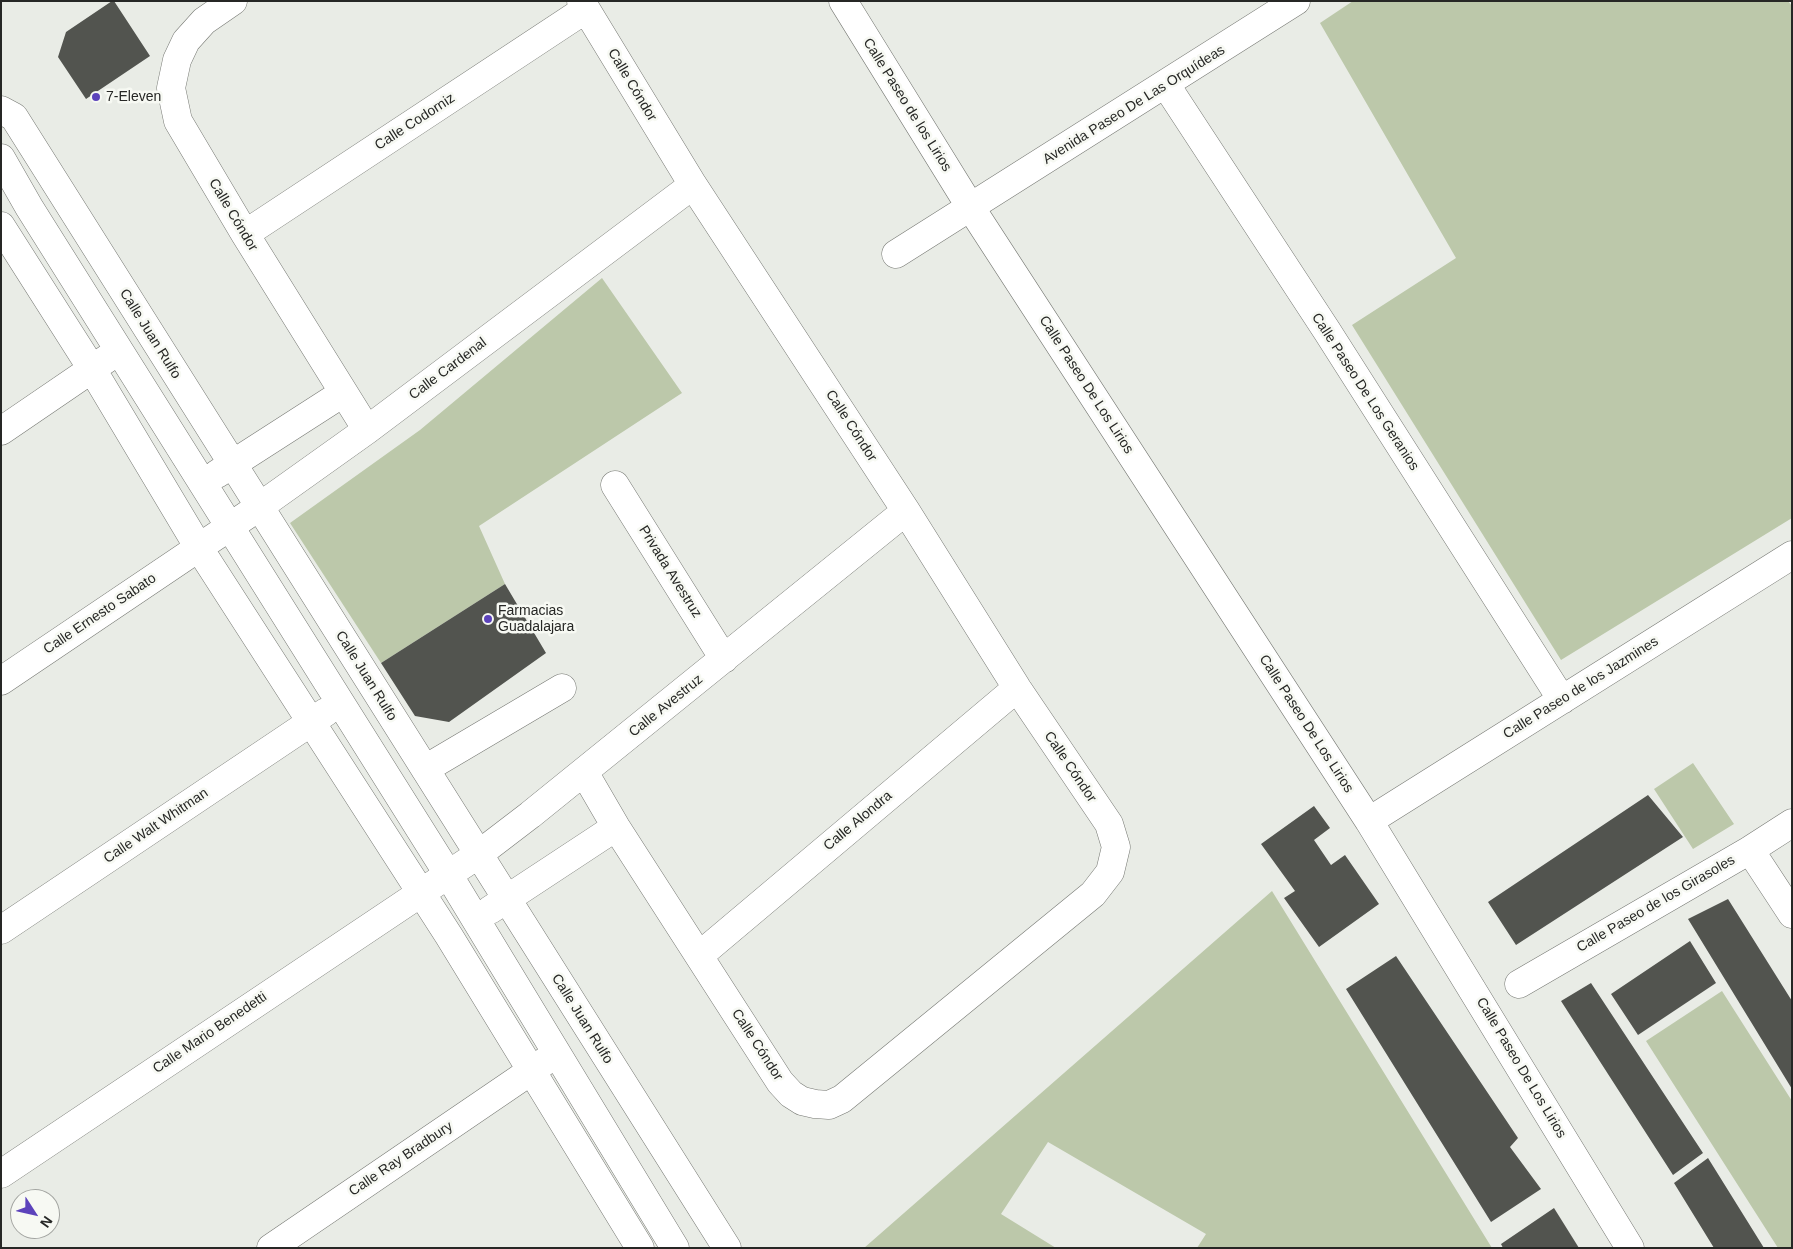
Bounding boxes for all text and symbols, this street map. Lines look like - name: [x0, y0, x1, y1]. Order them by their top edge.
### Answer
- street label: Calle Paseo de los Lirios: [859, 35, 955, 175]
- street label: Avenida Paseo De Las Orquídeas: [1040, 42, 1228, 168]
- street label: Calle Cóndor: [604, 46, 660, 124]
- place label: 7-Eleven: [106, 89, 161, 105]
- street label: Calle Codorniz: [372, 90, 458, 154]
- marker: 7-Eleven: [90, 91, 102, 103]
- street label: Calle Cóndor: [205, 176, 261, 254]
- street label: Calle Juan Rulfo: [116, 286, 184, 382]
- street label: Calle Paseo De Los Geranios: [1308, 310, 1422, 474]
- street label: Calle Paseo De Los Lirios: [1035, 313, 1137, 457]
- street label: Calle Cardenal: [406, 334, 490, 404]
- street label: Calle Cóndor: [822, 387, 880, 465]
- street label: Privada Avestruz: [635, 523, 705, 621]
- street label: Calle Ernesto Sabato: [40, 570, 160, 658]
- place label: Farmacias Guadalajara: [498, 603, 574, 636]
- marker: Farmacias Guadalajara: [482, 613, 494, 625]
- street label: Calle Juan Rulfo: [332, 628, 400, 724]
- street label: Calle Paseo de los Jazmines: [1500, 633, 1662, 743]
- street label: Calle Paseo De Los Lirios: [1255, 652, 1357, 796]
- street label: Calle Avestruz: [626, 671, 706, 741]
- street label: Calle Cóndor: [1040, 728, 1100, 806]
- street label: Calle Walt Whitman: [101, 785, 211, 867]
- street label: Calle Alondra: [820, 788, 896, 854]
- street label: Calle Paseo de los Girasoles: [1574, 852, 1738, 956]
- street label: Calle Juan Rulfo: [548, 971, 616, 1067]
- street label: Calle Mario Benedetti: [150, 989, 270, 1077]
- street label: Calle Paseo De Los Lirios: [1472, 995, 1570, 1141]
- street label: Calle Cóndor: [728, 1006, 786, 1084]
- street label: Calle Ray Bradbury: [346, 1118, 456, 1200]
- north arrow: [10, 1189, 60, 1239]
- text: N: [37, 1213, 56, 1231]

